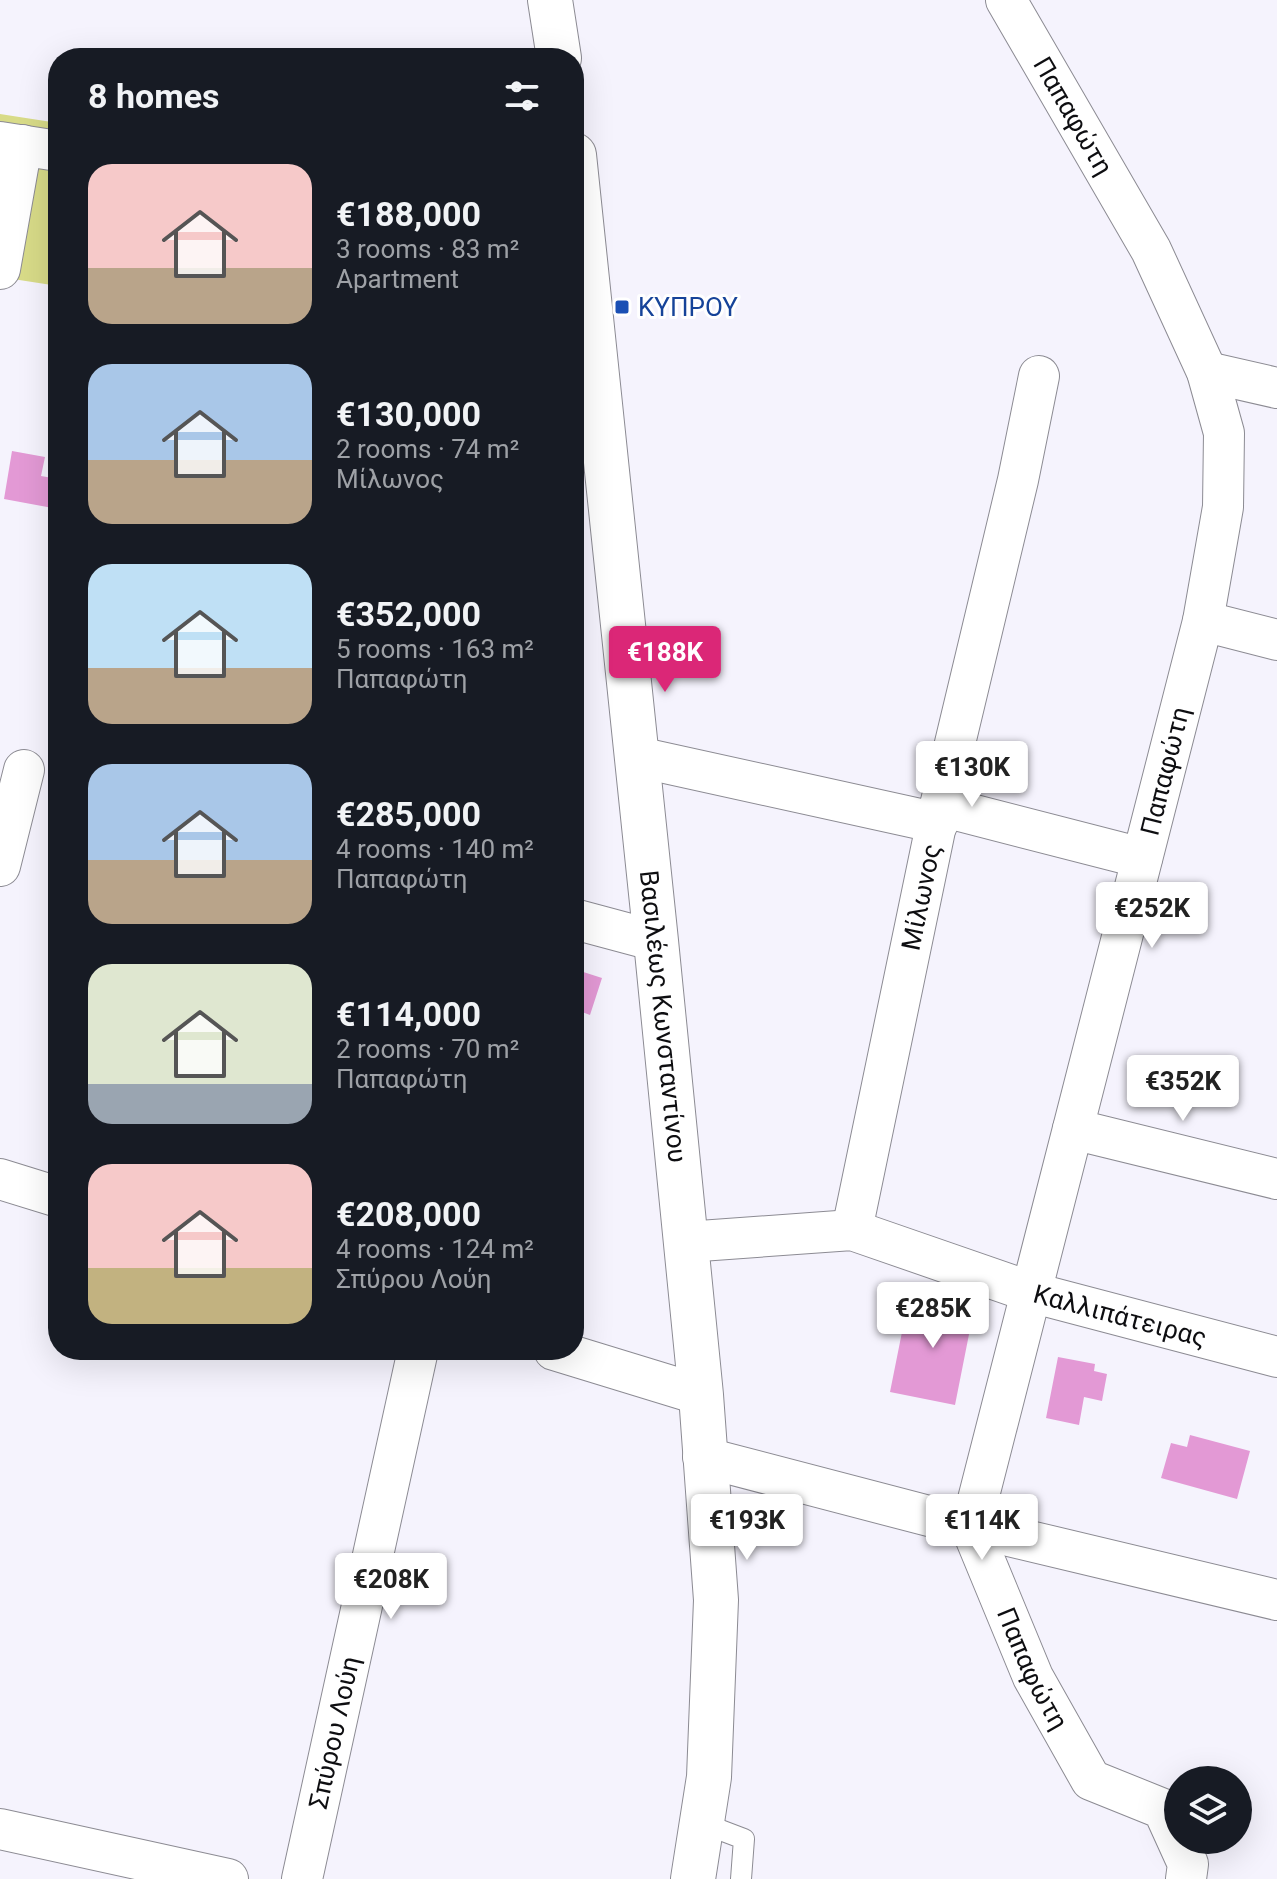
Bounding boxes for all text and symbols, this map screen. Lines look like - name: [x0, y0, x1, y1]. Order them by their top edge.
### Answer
- street label: Παπαφώτη: [1027, 51, 1119, 180]
- icon: filters: [500, 74, 544, 118]
- text: 8 homes: [88, 76, 219, 116]
- text: €188,000: [336, 194, 481, 234]
- icon: home: [152, 196, 248, 292]
- text: 3 rooms · 83 m²: [336, 234, 519, 264]
- text: Apartment: [336, 264, 459, 294]
- place label: ΚΥΠΡΟΥ: [638, 292, 738, 322]
- marker: ΚΥΠΡΟΥ: [613, 298, 631, 316]
- text: €130,000: [336, 394, 481, 434]
- icon: home: [152, 396, 248, 492]
- text: 2 rooms · 74 m²: [336, 434, 519, 464]
- text: Μίλωνος: [336, 464, 444, 494]
- text: €352,000: [336, 594, 481, 634]
- icon: home: [152, 596, 248, 692]
- pin: €188K: [609, 626, 721, 694]
- text: 5 rooms · 163 m²: [336, 634, 534, 664]
- text: €188K: [627, 637, 703, 667]
- text: Παπαφώτη: [336, 664, 468, 694]
- street label: Παπαφώτη: [1135, 704, 1195, 838]
- pin: €130K: [916, 741, 1028, 809]
- text: €130K: [934, 752, 1010, 782]
- text: €285,000: [336, 794, 481, 834]
- icon: home: [152, 796, 248, 892]
- text: 4 rooms · 140 m²: [336, 834, 534, 864]
- street label: Μίλωνος: [895, 841, 947, 953]
- text: Παπαφώτη: [336, 864, 468, 894]
- street label: Βασιλέως Κωνσταντίνου: [634, 869, 693, 1164]
- pin: €252K: [1096, 882, 1208, 950]
- text: €252K: [1114, 893, 1190, 923]
- text: €114,000: [336, 994, 481, 1034]
- icon: home: [152, 996, 248, 1092]
- text: 2 rooms · 70 m²: [336, 1034, 519, 1064]
- pin: €352K: [1127, 1055, 1239, 1123]
- text: Παπαφώτη: [336, 1064, 468, 1094]
- text: €352K: [1145, 1066, 1221, 1096]
- text: €208,000: [336, 1194, 481, 1234]
- icon: home: [152, 1196, 248, 1292]
- text: 4 rooms · 124 m²: [336, 1234, 534, 1264]
- text: Σπύρου Λούη: [336, 1264, 491, 1294]
- street label: Καλλιπάτειρας: [1030, 1279, 1210, 1353]
- pin: €285K: [877, 1282, 989, 1350]
- text: €285K: [895, 1293, 971, 1323]
- pin: €193K: [691, 1494, 803, 1562]
- pin: €114K: [926, 1494, 1038, 1562]
- text: €193K: [709, 1505, 785, 1535]
- text: €114K: [944, 1505, 1020, 1535]
- pin: €208K: [335, 1553, 447, 1621]
- text: €208K: [353, 1564, 429, 1594]
- street label: Παπαφώτη: [991, 1603, 1074, 1735]
- street label: Σπύρου Λούη: [303, 1653, 365, 1812]
- map controls: [1164, 1766, 1252, 1854]
- button: layers: [1164, 1766, 1252, 1854]

